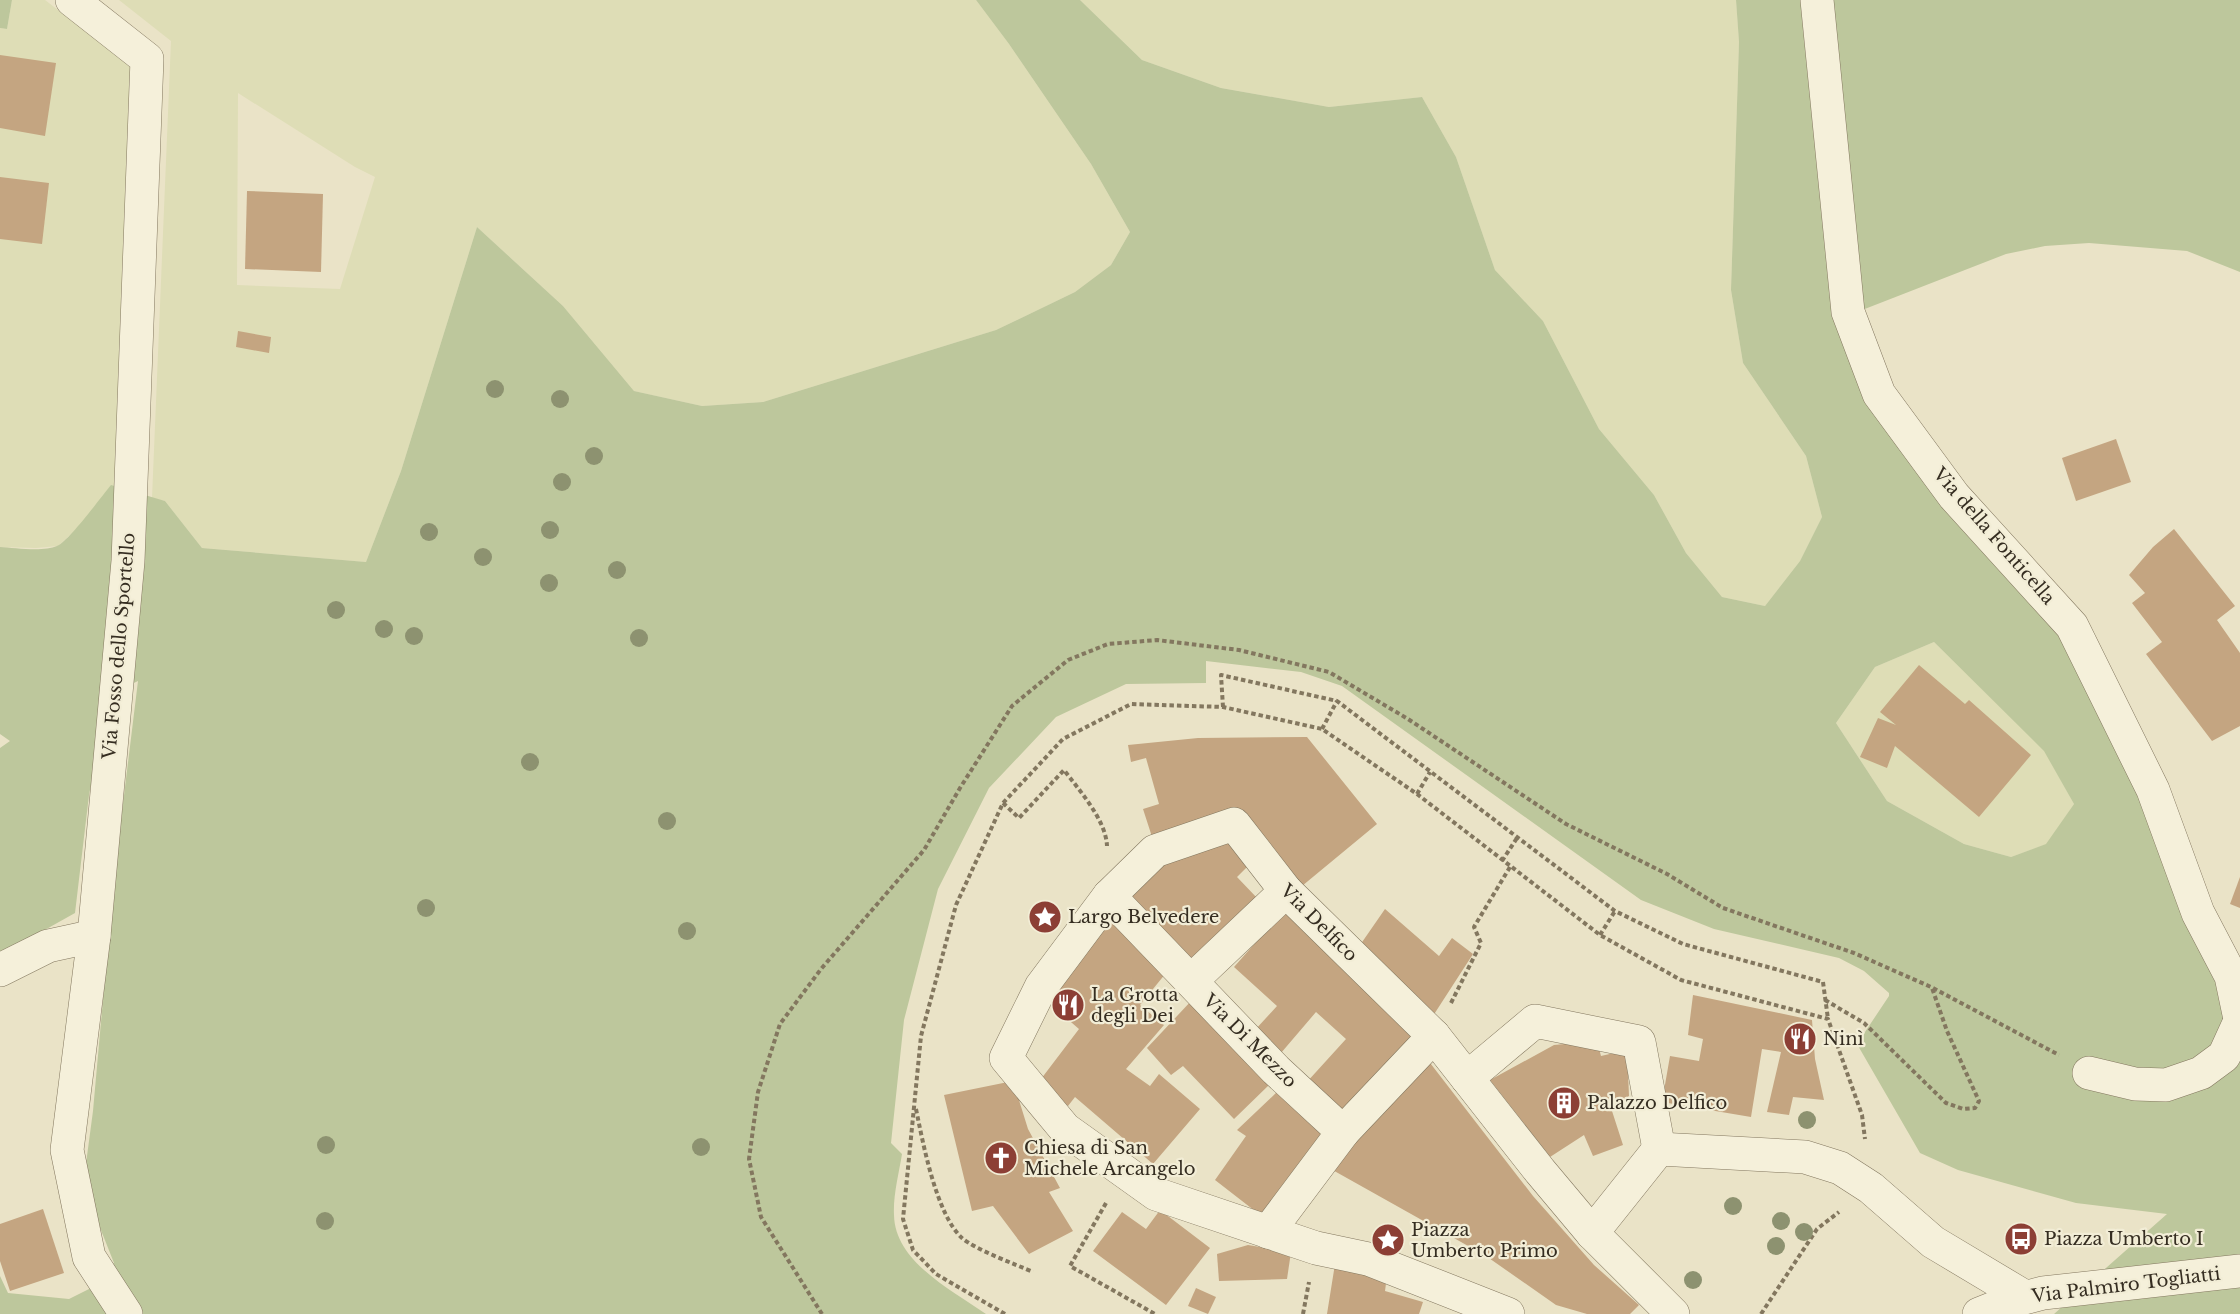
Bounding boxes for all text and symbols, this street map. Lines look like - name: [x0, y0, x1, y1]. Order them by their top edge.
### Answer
- street label: Via della Fonticella: [1928, 462, 2059, 609]
- street label: Via Fosso dello Sportello: [98, 532, 140, 761]
- street label: Via Delfico: [1275, 879, 1362, 966]
- place icon: Largo Belvedere: [1027, 899, 1063, 935]
- place label: Largo Belvedere: [1068, 906, 1219, 928]
- place label: La Grotta degli Dei: [1091, 984, 1178, 1027]
- restaurant icon: La Grotta degli Dei: [1050, 987, 1086, 1023]
- street label: Via Di Mezzo: [1198, 989, 1301, 1092]
- restaurant icon: Ninì: [1782, 1021, 1818, 1057]
- place label: Ninì: [1823, 1028, 1864, 1050]
- building icon: Palazzo Delfico: [1546, 1085, 1582, 1121]
- place label: Palazzo Delfico: [1587, 1092, 1727, 1114]
- place label: Chiesa di San Michele Arcangelo: [1024, 1137, 1196, 1180]
- church icon: Chiesa di San Michele Arcangelo: [983, 1140, 1019, 1176]
- place label: Piazza Umberto Primo: [1411, 1219, 1558, 1262]
- bus stop icon: Piazza Umberto I: [2003, 1221, 2039, 1257]
- place icon: Piazza Umberto Primo: [1370, 1222, 1406, 1258]
- place label: Piazza Umberto I: [2044, 1228, 2204, 1250]
- street label: Via Palmiro Togliatti: [2029, 1263, 2222, 1308]

